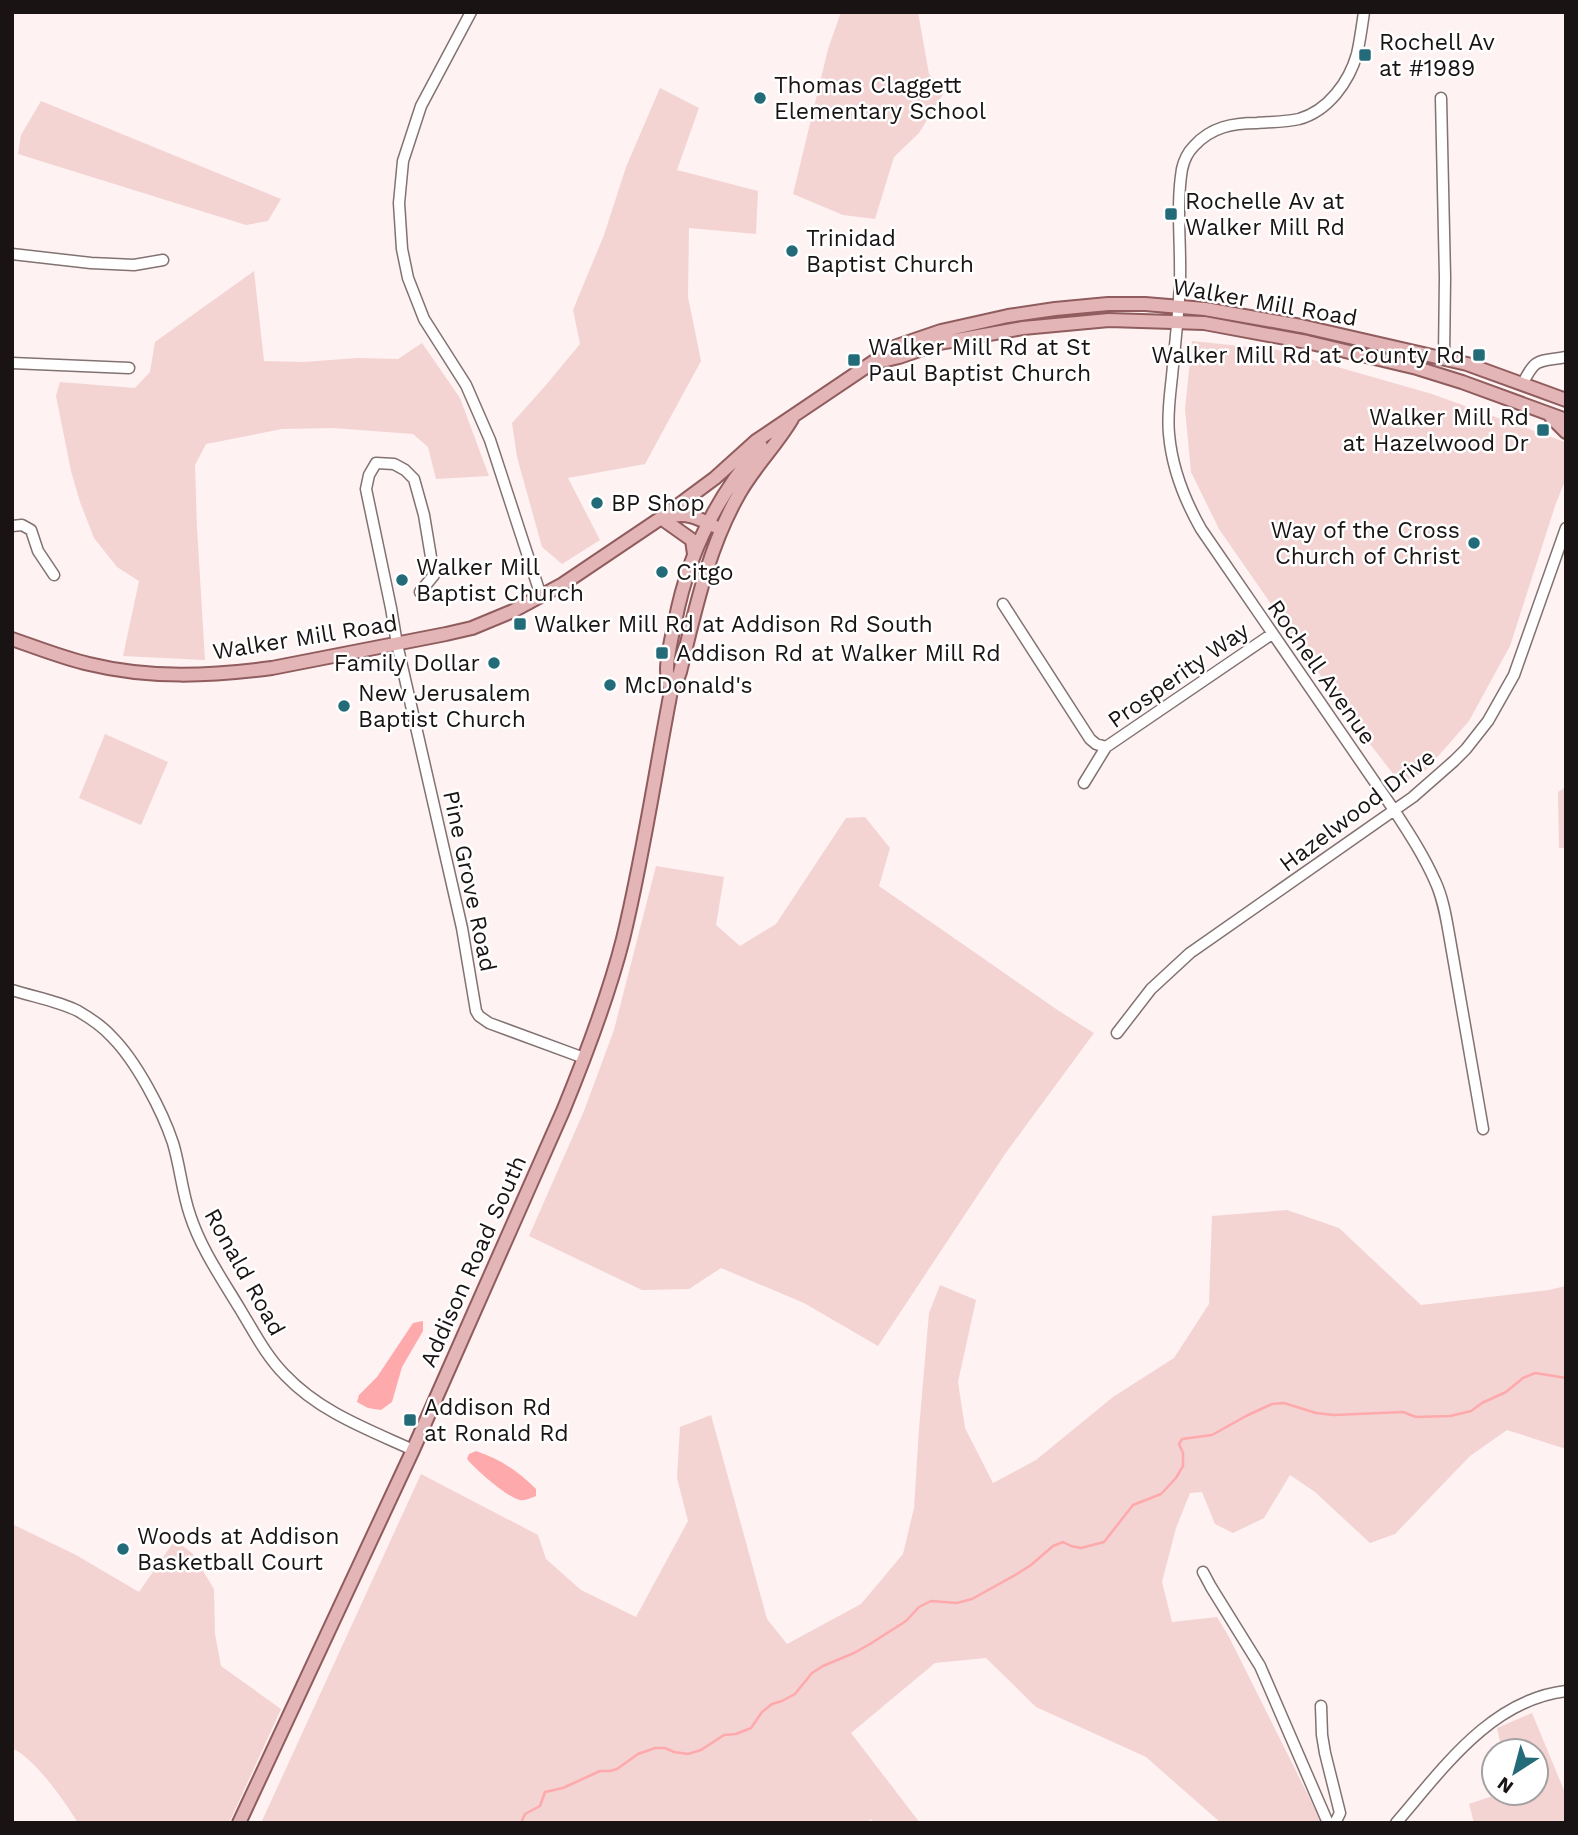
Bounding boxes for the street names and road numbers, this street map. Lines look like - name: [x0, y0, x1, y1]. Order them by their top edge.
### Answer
- street label: Walker Mill Road: [1171, 273, 1359, 332]
- street label: Rochell Avenue: [1262, 595, 1382, 750]
- street label: Walker Mill Road: [211, 610, 399, 665]
- street label: Prosperity Way: [1103, 617, 1254, 734]
- street label: Hazelwood Drive: [1274, 743, 1440, 878]
- street label: Pine Grove Road: [437, 788, 502, 974]
- street label: Addison Road South: [415, 1151, 532, 1371]
- street label: Ronald Road: [198, 1204, 291, 1341]

